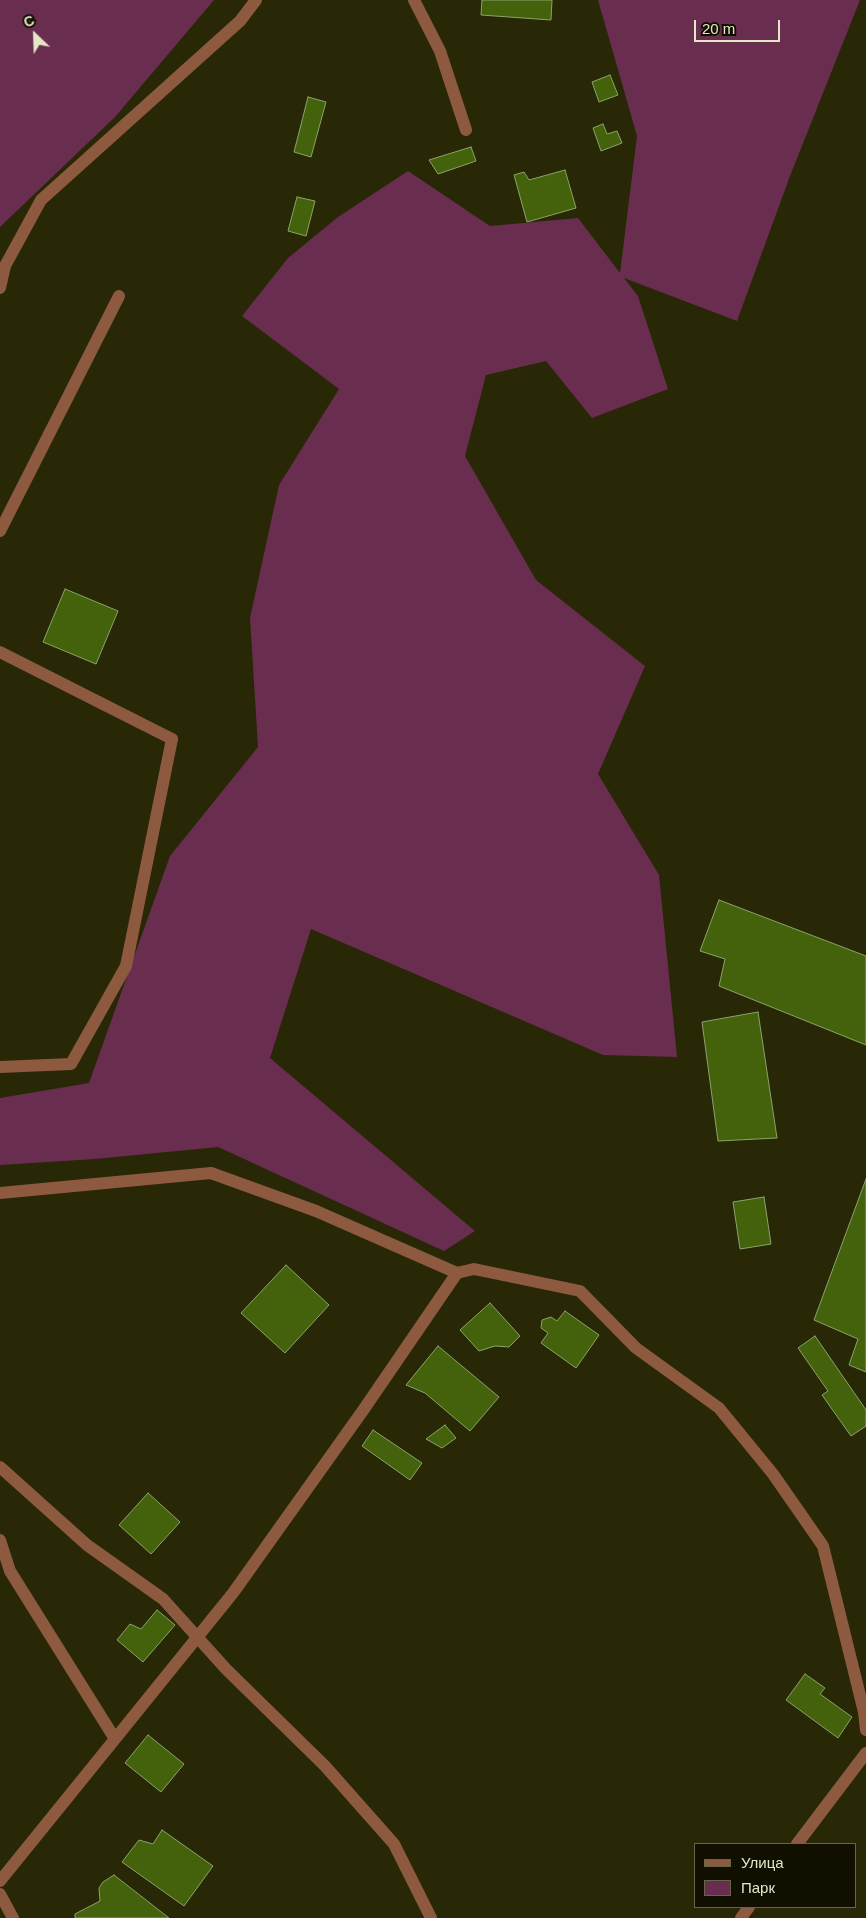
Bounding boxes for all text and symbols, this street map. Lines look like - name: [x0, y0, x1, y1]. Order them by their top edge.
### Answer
- north arrow: [10, 10, 60, 60]
- scale bar: [696, 10, 782, 42]
- text: С: [21, 12, 37, 31]
- text: 20 m: [702, 20, 735, 37]
- legend: [694, 1843, 856, 1908]
- text: Улица: [741, 1854, 784, 1871]
- text: Парк: [741, 1879, 775, 1896]

